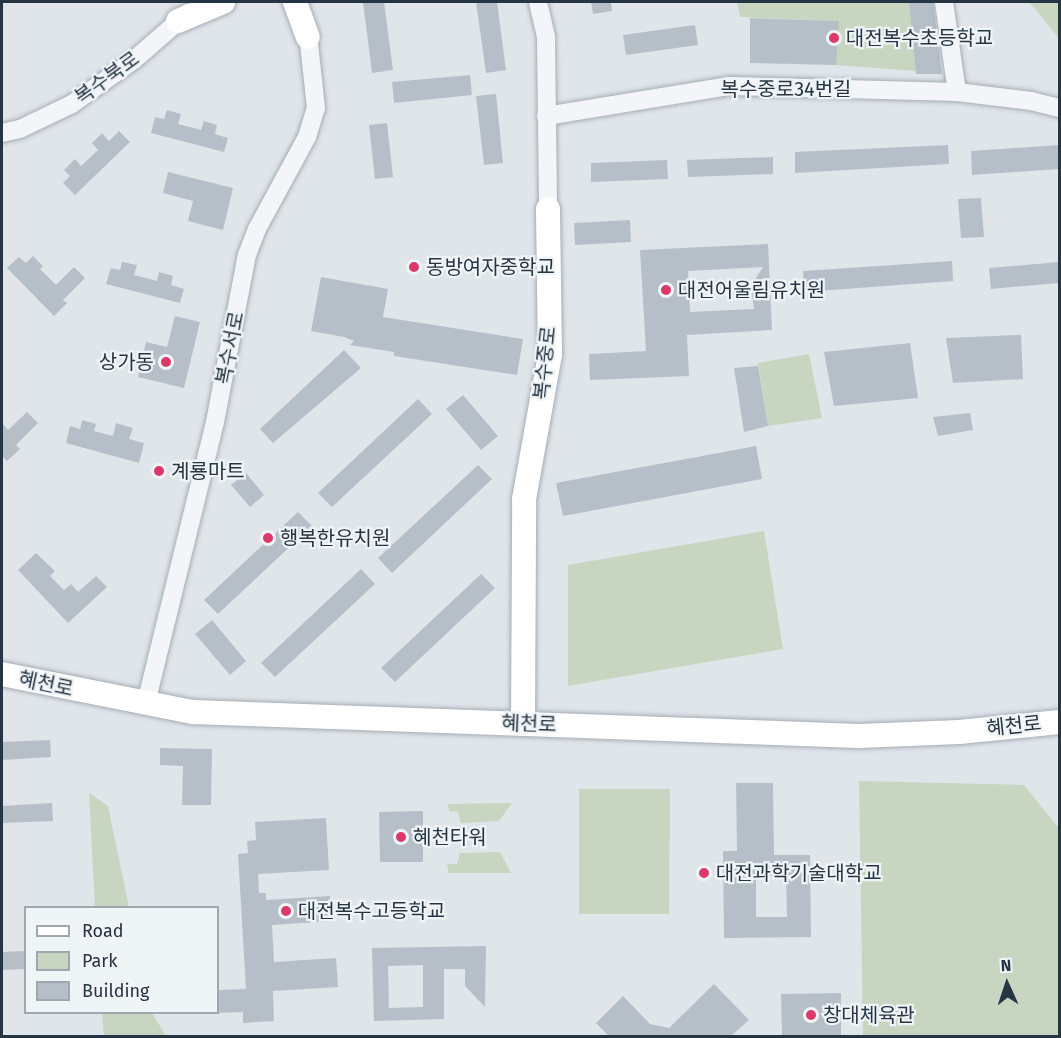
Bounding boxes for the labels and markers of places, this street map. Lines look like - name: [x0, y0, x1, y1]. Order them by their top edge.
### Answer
- place label: 대전복수초등학교: [846, 26, 993, 50]
- marker: 대전복수초등학교: [827, 31, 841, 45]
- place label: 동방여자중학교: [426, 255, 555, 279]
- marker: 동방여자중학교: [407, 260, 421, 274]
- place label: 대전어울림유치원: [678, 278, 825, 302]
- marker: 대전어울림유치원: [659, 283, 673, 297]
- place label: 상가동: [99, 350, 154, 374]
- marker: 상가동: [159, 355, 173, 369]
- place label: 계룡마트: [171, 459, 245, 483]
- marker: 계룡마트: [152, 464, 166, 478]
- place label: 행복한유치원: [280, 526, 390, 550]
- marker: 행복한유치원: [261, 531, 275, 545]
- place label: 혜천타워: [413, 825, 487, 849]
- marker: 혜천타워: [394, 830, 408, 844]
- place label: 대전과학기술대학교: [716, 861, 882, 885]
- marker: 대전과학기술대학교: [697, 866, 711, 880]
- place label: 대전복수고등학교: [298, 899, 445, 923]
- marker: 대전복수고등학교: [279, 904, 293, 918]
- place label: 창대체육관: [823, 1003, 915, 1027]
- marker: 창대체육관: [804, 1008, 818, 1022]

